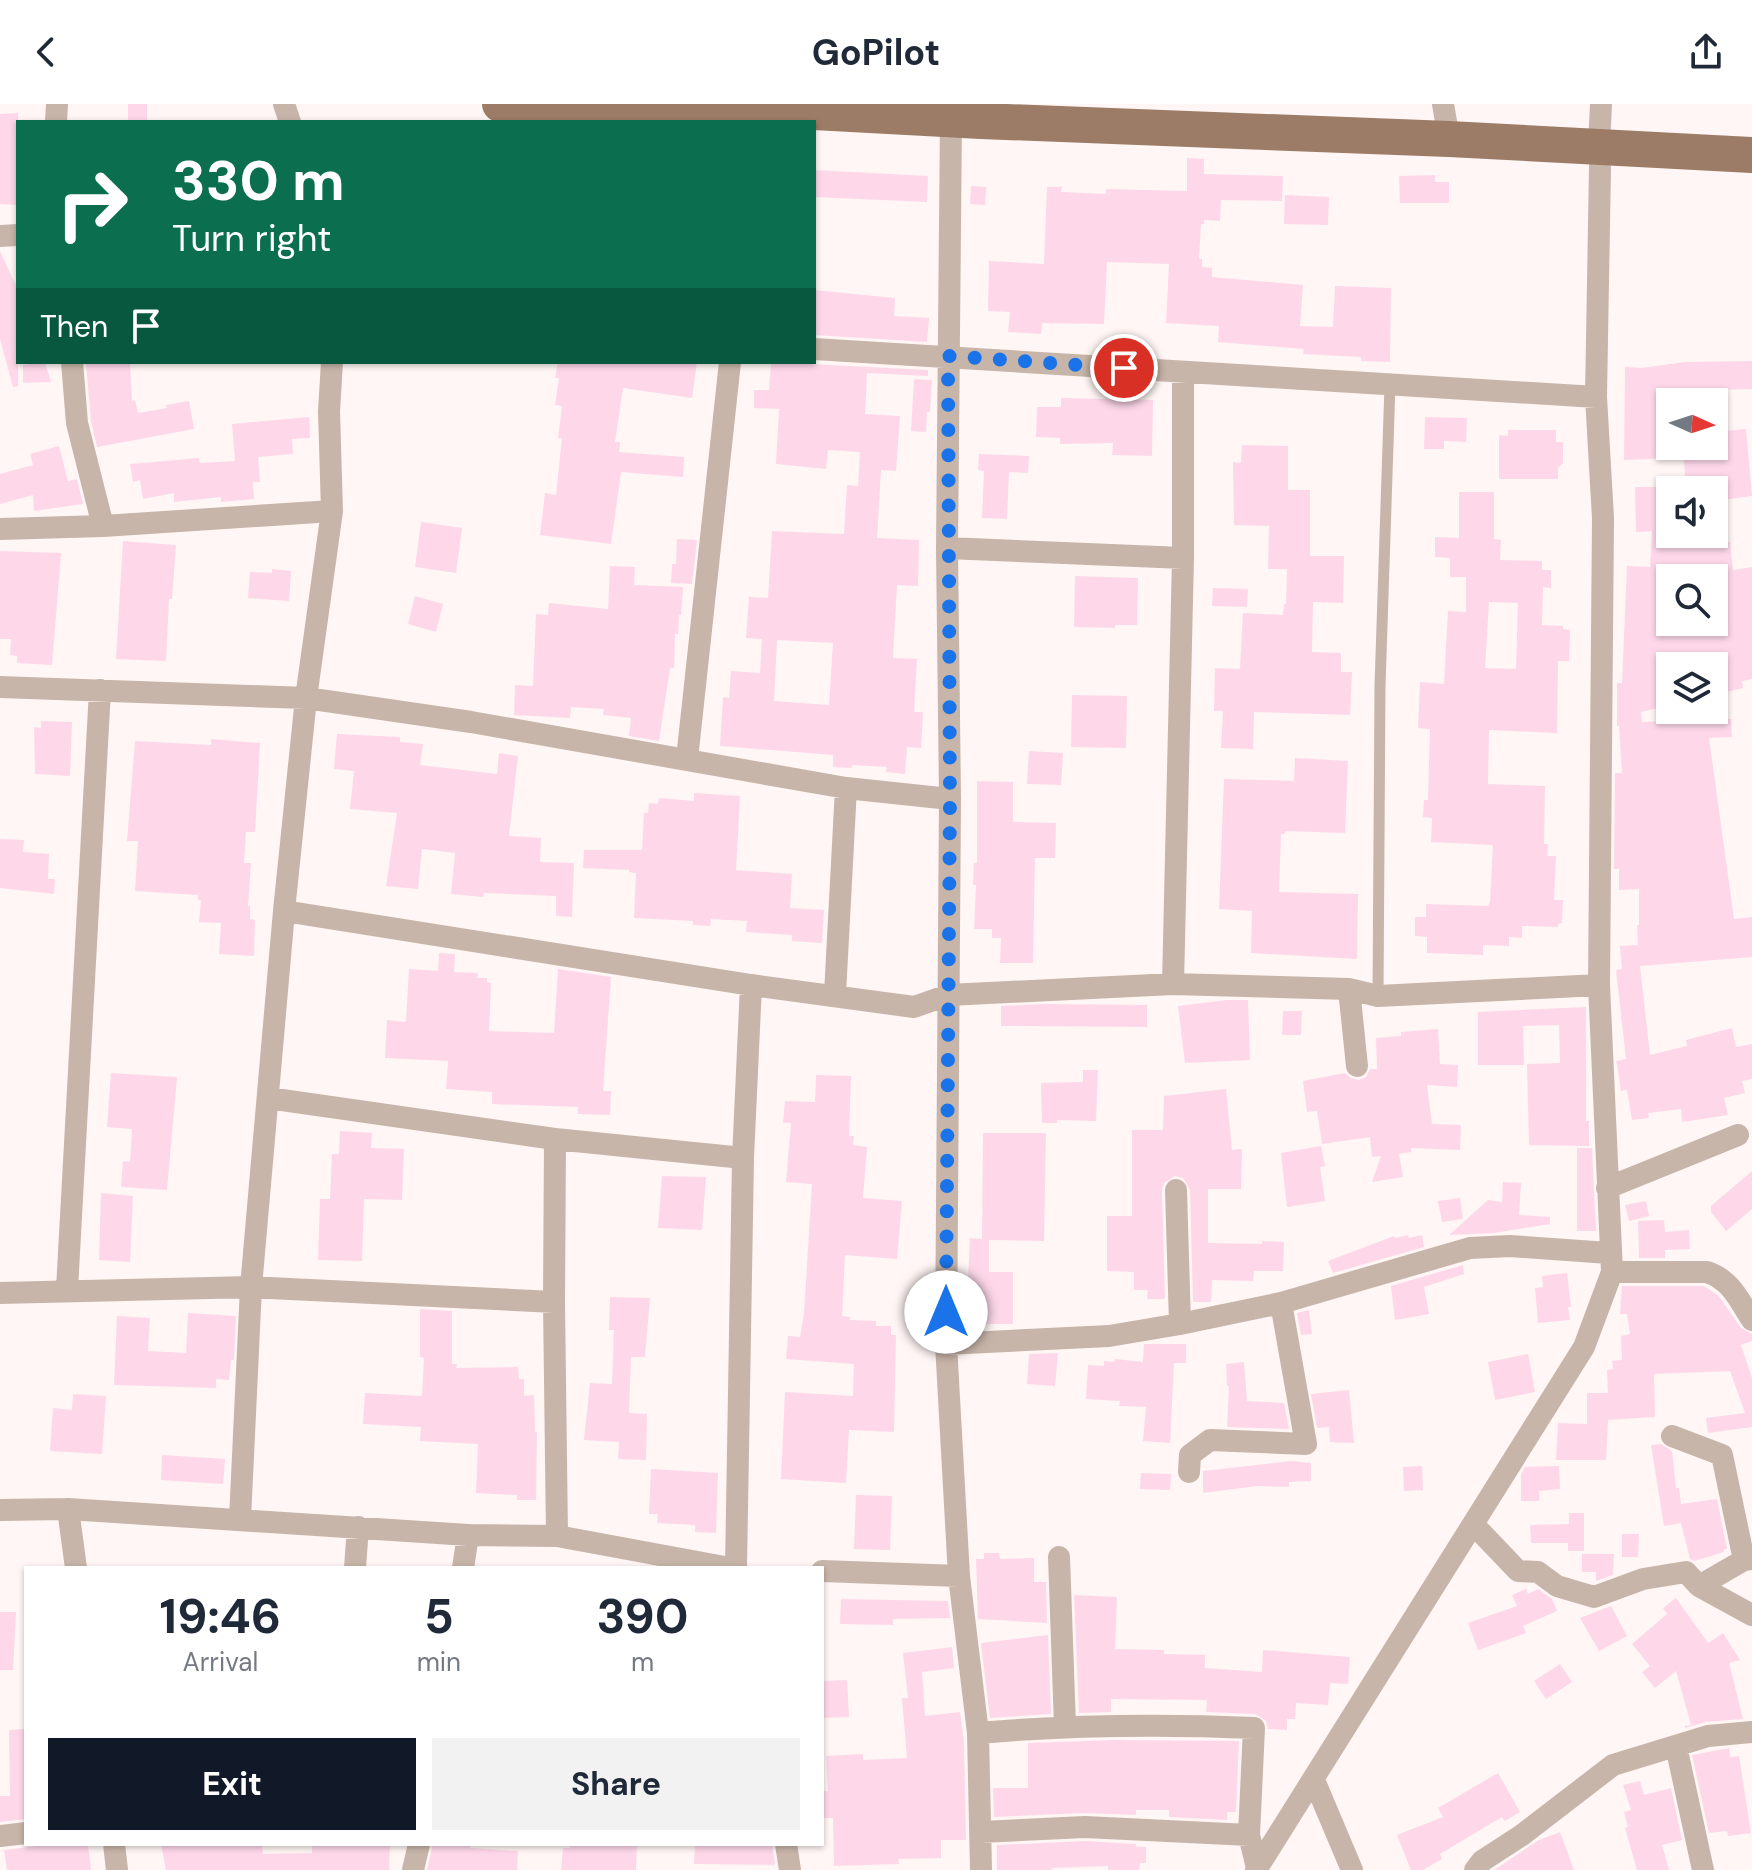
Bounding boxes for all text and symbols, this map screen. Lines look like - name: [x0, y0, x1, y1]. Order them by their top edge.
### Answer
- text: GoPilot: [812, 29, 940, 76]
- icon: back: [24, 30, 68, 74]
- icon: share: [1684, 30, 1728, 74]
- text: 330 m: [172, 144, 345, 217]
- icon: right: [40, 152, 144, 256]
- text: Turn right: [172, 215, 331, 262]
- icon: arrive: [124, 304, 168, 348]
- text: Then: [40, 307, 108, 346]
- pin: [1090, 334, 1158, 402]
- icon: arrive: [1102, 346, 1146, 390]
- north arrow: [1656, 388, 1728, 460]
- map controls: [1656, 388, 1728, 724]
- button: sound: [1656, 476, 1728, 548]
- button: search: [1656, 564, 1728, 636]
- button: layers: [1656, 652, 1728, 724]
- position arrow: [904, 1270, 988, 1354]
- text: 19:46: [159, 1585, 281, 1648]
- text: 5: [424, 1585, 454, 1648]
- text: 390: [596, 1585, 689, 1648]
- text: Arrival: [182, 1645, 258, 1679]
- text: min: [417, 1645, 461, 1679]
- text: m: [631, 1645, 654, 1679]
- button: Exit: [48, 1738, 416, 1830]
- button: Share: [432, 1738, 800, 1830]

